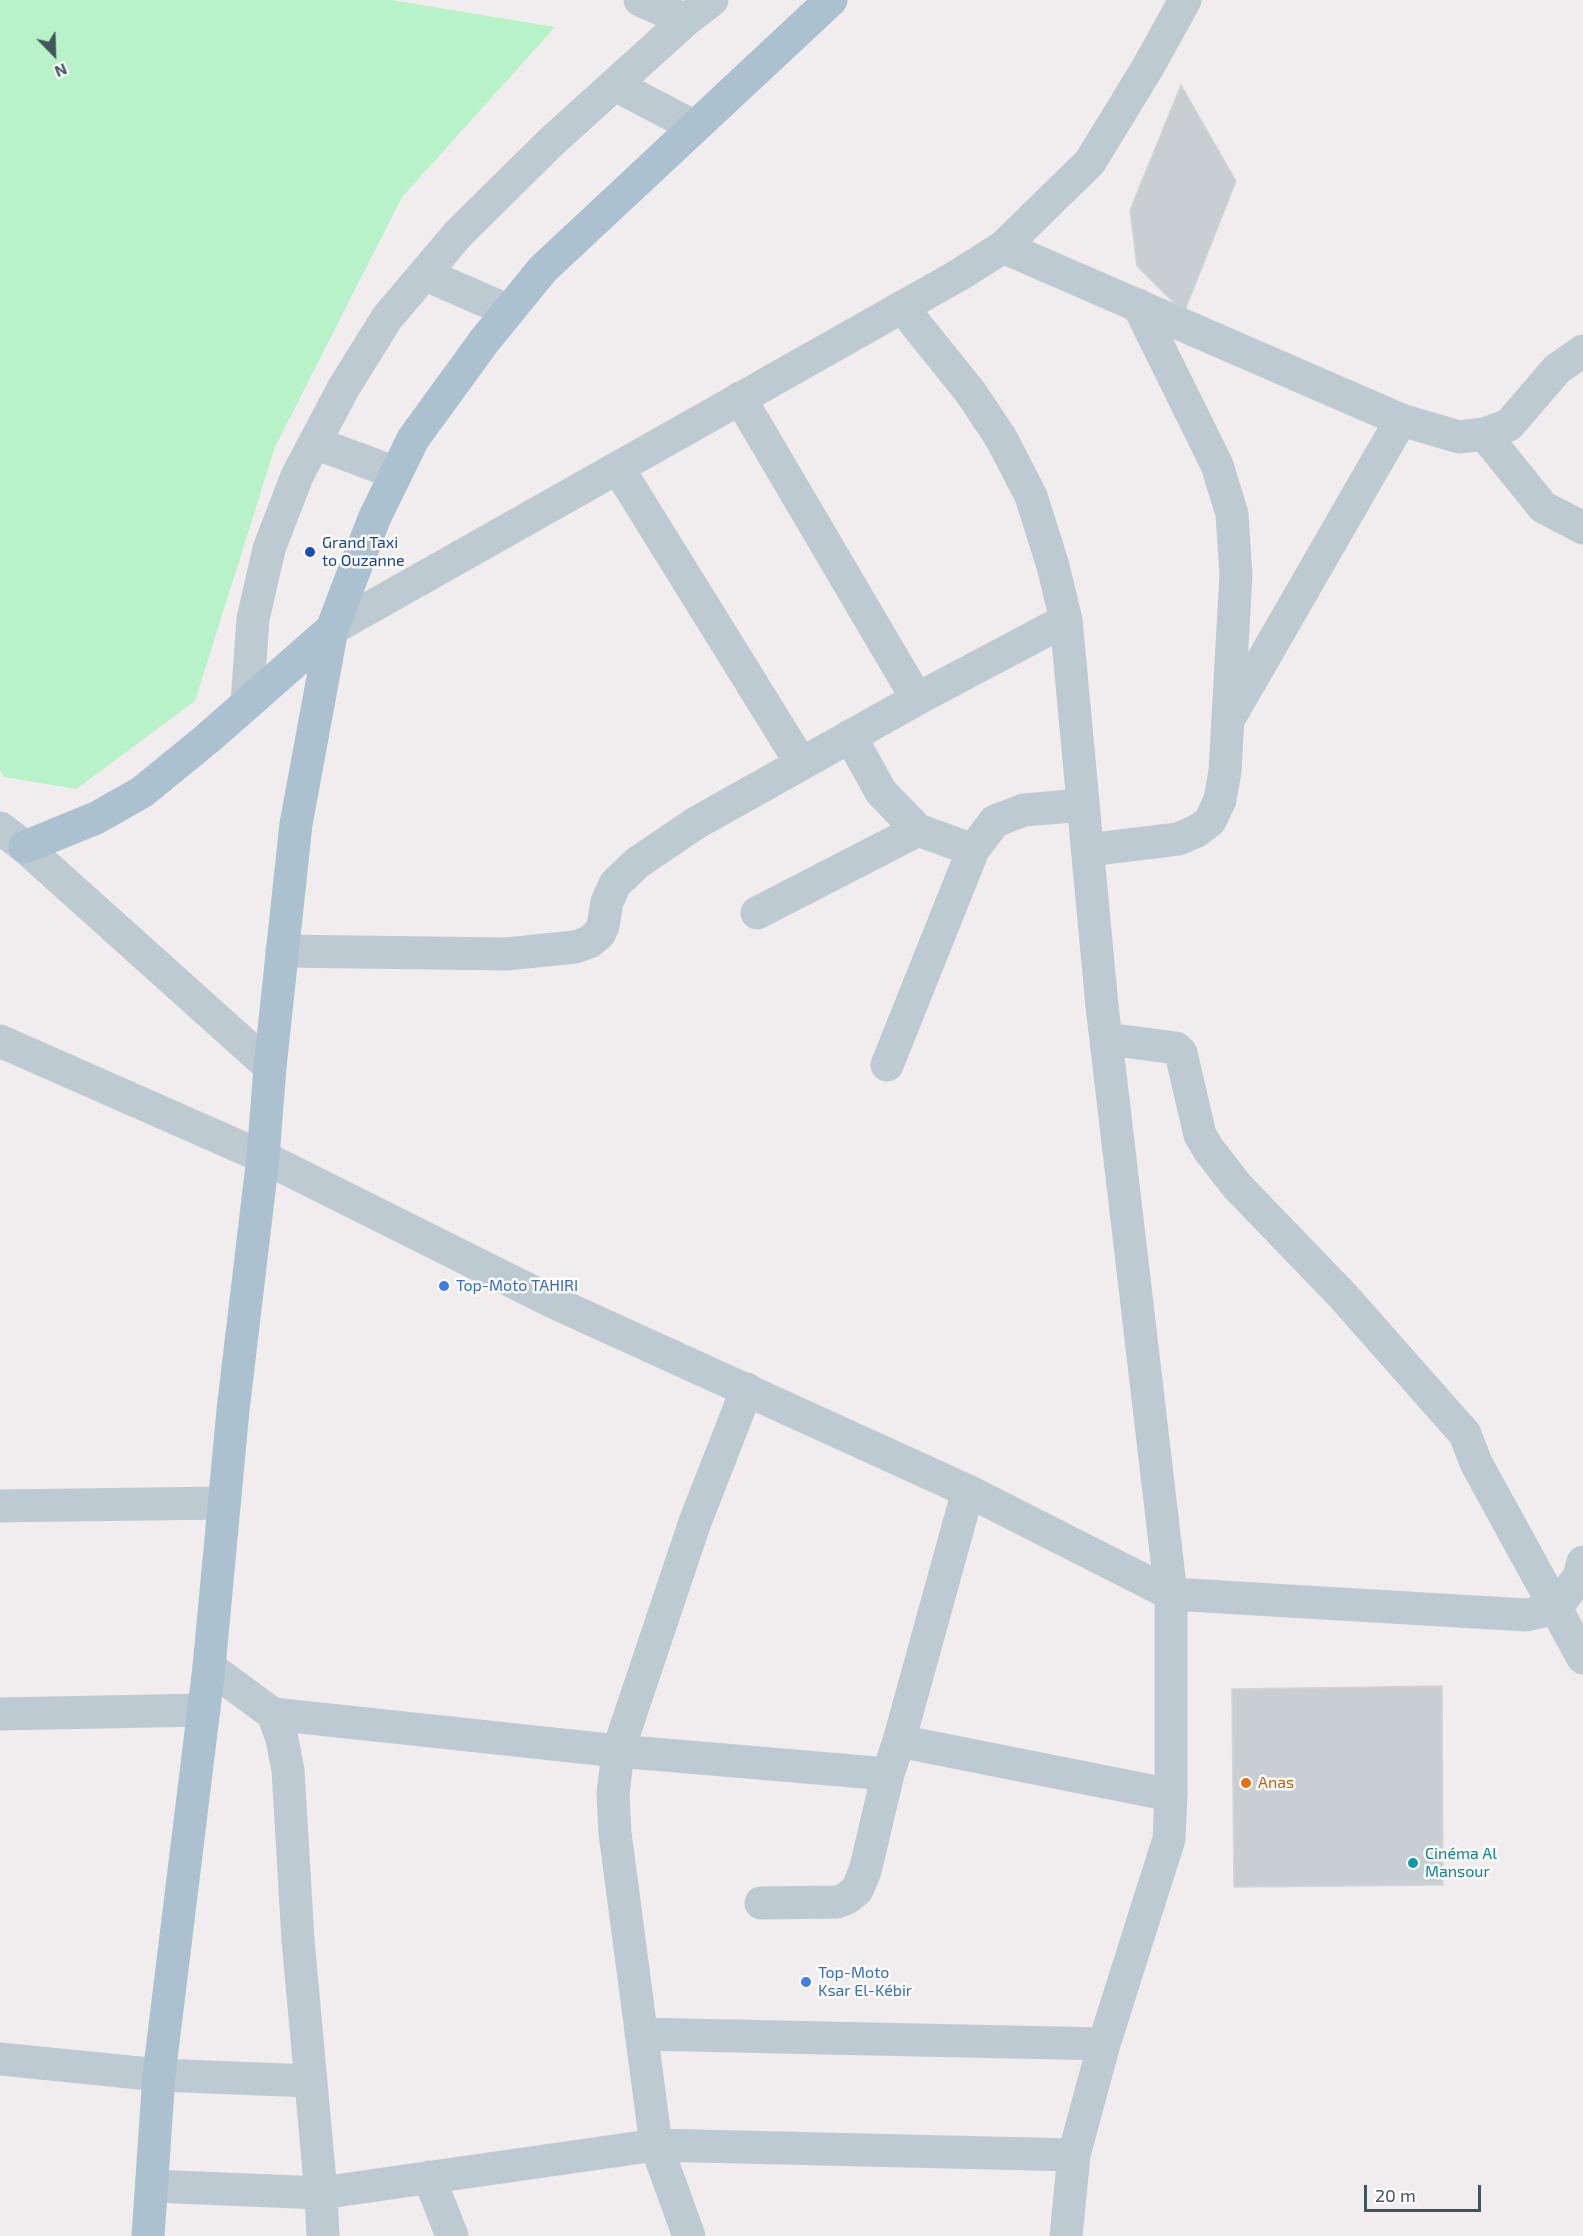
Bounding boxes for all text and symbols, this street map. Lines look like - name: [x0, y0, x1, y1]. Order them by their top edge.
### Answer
- north arrow: [24, 24, 84, 84]
- text: N: [52, 60, 70, 82]
- place label: Grand Taxi to Ouzanne: [322, 533, 405, 571]
- marker: Grand Taxi to Ouzanne: [303, 545, 317, 559]
- place label: Top-Moto TAHIRI: [456, 1276, 578, 1296]
- marker: Top-Moto TAHIRI: [437, 1279, 451, 1293]
- place label: Anas: [1258, 1773, 1294, 1793]
- marker: Anas: [1239, 1776, 1253, 1790]
- place label: Cinéma Al Mansour: [1425, 1844, 1497, 1882]
- marker: Cinéma Al Mansour: [1406, 1856, 1420, 1870]
- place label: Top-Moto Ksar El-Kébir: [818, 1963, 912, 2001]
- marker: Top-Moto Ksar El-Kébir: [799, 1975, 813, 1989]
- scale bar: [1367, 2173, 1484, 2211]
- text: 20 m: [1375, 2184, 1416, 2206]

